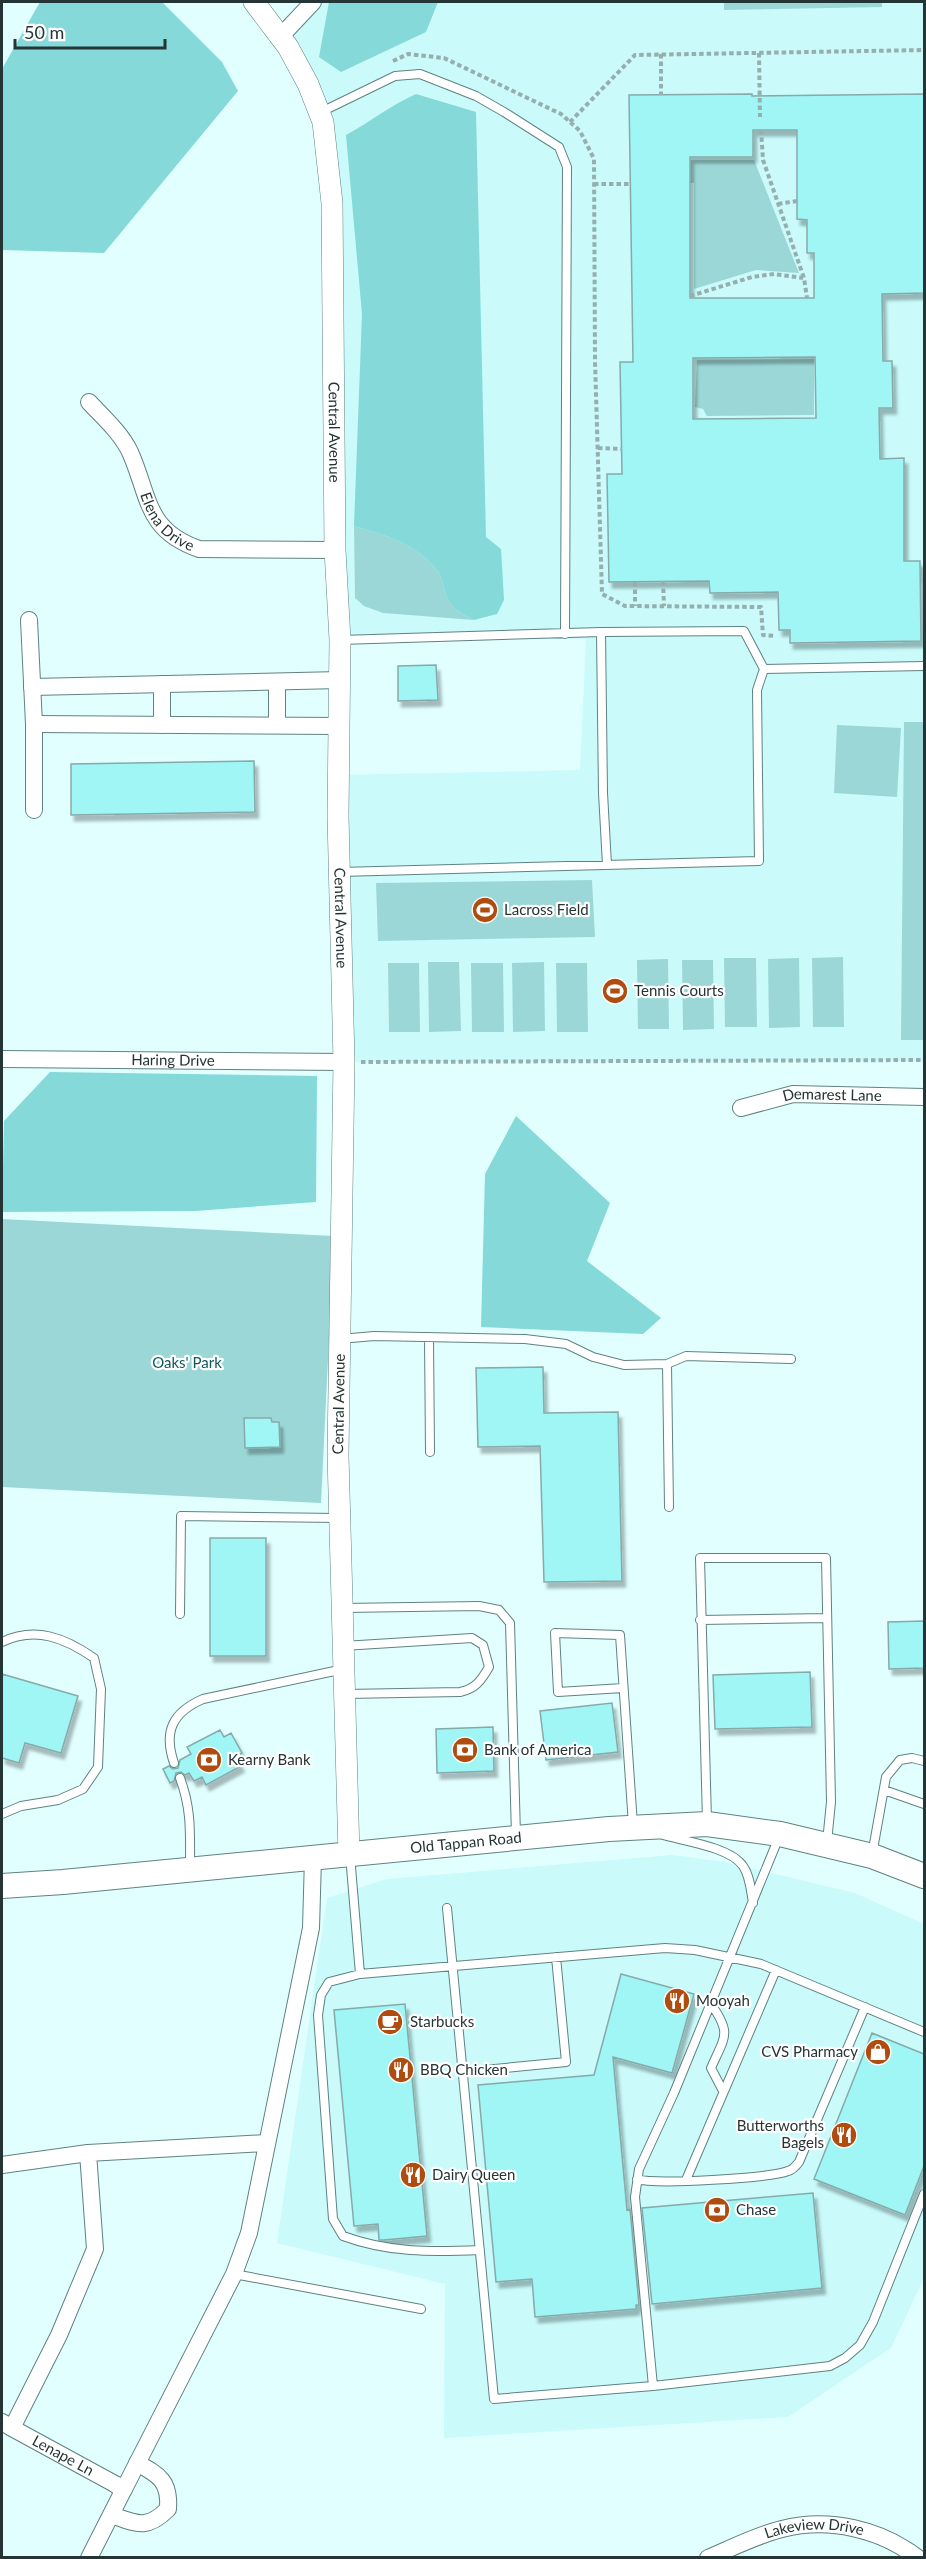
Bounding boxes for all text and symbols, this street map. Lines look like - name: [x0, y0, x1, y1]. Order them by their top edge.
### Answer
- scale bar: [15, 12, 165, 50]
- text: 50 m: [24, 21, 64, 43]
- street label: Central Avenue: [326, 382, 344, 483]
- street label: Elena Drive: [137, 489, 197, 554]
- street label: Central Avenue: [331, 867, 352, 969]
- sports icon: Lacross Field: [470, 895, 500, 925]
- place label: Lacross Field: [504, 900, 589, 918]
- sports icon: Tennis Courts: [600, 976, 630, 1006]
- place label: Tennis Courts: [634, 981, 724, 999]
- street label: Haring Drive: [131, 1050, 215, 1069]
- street label: Demarest Lane: [780, 1084, 882, 1104]
- park label: Oaks' Park: [152, 1353, 222, 1371]
- street label: Central Avenue: [328, 1353, 348, 1455]
- bank icon: Bank of America: [450, 1735, 480, 1765]
- place label: Bank of America: [484, 1740, 592, 1758]
- bank icon: Kearny Bank: [194, 1745, 224, 1775]
- place label: Kearny Bank: [228, 1750, 311, 1768]
- street label: Old Tappan Road: [409, 1828, 522, 1856]
- restaurant icon: Mooyah: [662, 1986, 692, 2016]
- place label: Mooyah: [696, 1991, 750, 2009]
- cafe icon: Starbucks: [375, 2007, 405, 2037]
- place label: Starbucks: [410, 2012, 474, 2030]
- shop icon: CVS Pharmacy: [863, 2037, 893, 2067]
- place label: CVS Pharmacy: [761, 2042, 858, 2060]
- restaurant icon: BBQ Chicken: [386, 2055, 416, 2085]
- place label: BBQ Chicken: [420, 2060, 508, 2078]
- place label: Butterworths Bagels: [737, 2116, 824, 2151]
- restaurant icon: Butterworths Bagels: [829, 2120, 859, 2150]
- restaurant icon: Dairy Queen: [398, 2160, 428, 2190]
- place label: Dairy Queen: [432, 2165, 515, 2183]
- bank icon: Chase: [702, 2195, 732, 2225]
- place label: Chase: [736, 2200, 776, 2218]
- street label: Lenape Ln: [30, 2431, 97, 2479]
- street label: Lakeview Drive: [762, 2514, 866, 2542]

